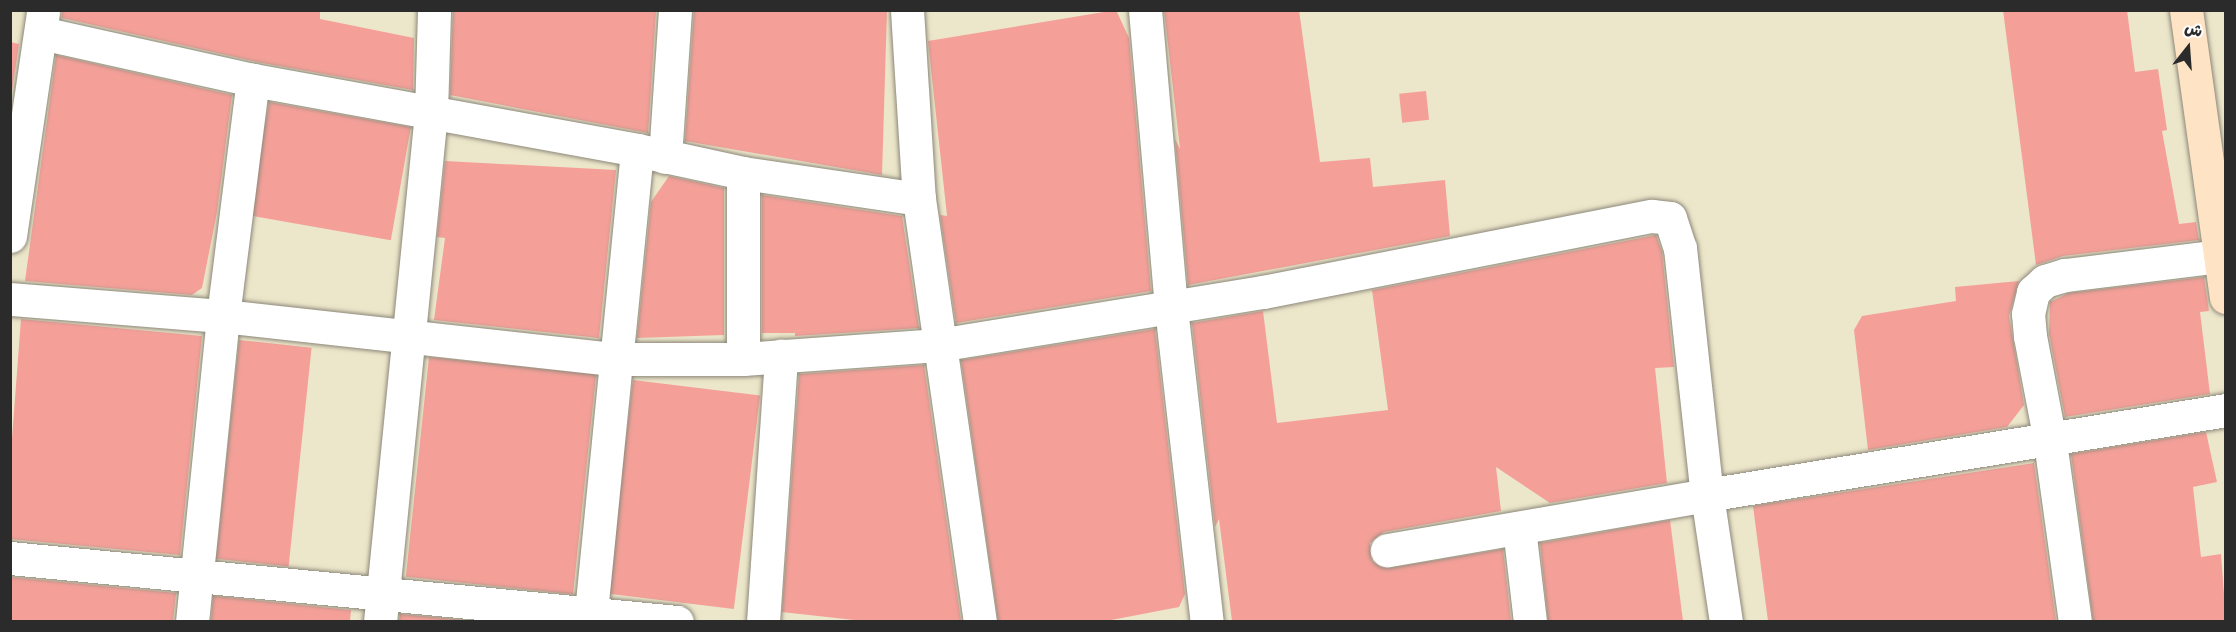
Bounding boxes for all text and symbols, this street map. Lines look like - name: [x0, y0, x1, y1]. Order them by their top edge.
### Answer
- text: ش: [2181, 16, 2205, 45]
- north arrow: [2158, 18, 2218, 78]

